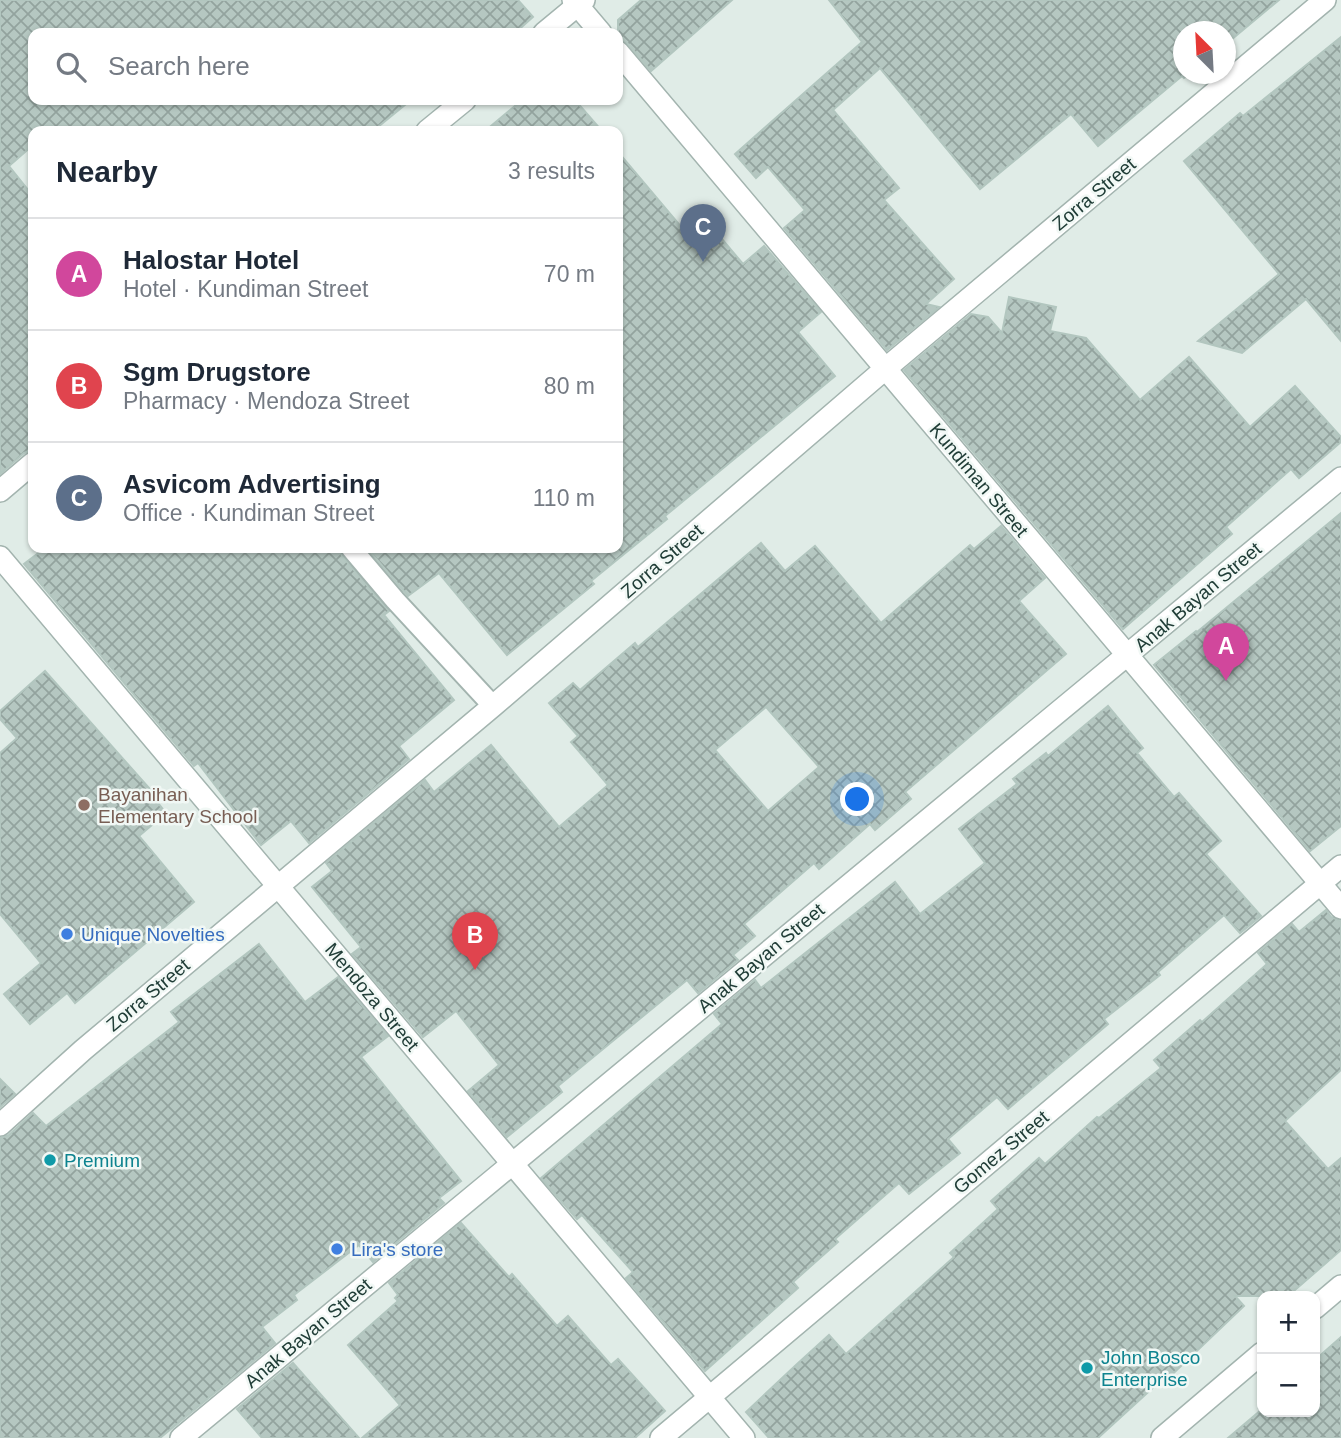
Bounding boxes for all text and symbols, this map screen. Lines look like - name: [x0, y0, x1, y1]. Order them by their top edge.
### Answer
- north arrow: [1173, 21, 1236, 84]
- search box: [28, 28, 623, 105]
- icon: search: [52, 48, 90, 86]
- text: Search here: [108, 51, 250, 81]
- street label: Zorra Street: [1048, 153, 1140, 235]
- text: Nearby: [56, 155, 158, 188]
- text: 3 results: [508, 158, 595, 184]
- pin: C: [680, 204, 726, 262]
- text: Halostar Hotel: [123, 245, 299, 275]
- text: A: [71, 261, 87, 287]
- text: 70 m: [544, 261, 595, 287]
- text: Hotel · Kundiman Street: [123, 276, 368, 302]
- text: Sgm Drugstore: [123, 357, 311, 387]
- text: B: [71, 373, 87, 399]
- text: 80 m: [544, 373, 595, 399]
- text: Pharmacy · Mendoza Street: [123, 388, 409, 414]
- street label: Kundiman Street: [925, 419, 1033, 542]
- text: Asvicom Advertising: [123, 469, 381, 499]
- text: C: [71, 485, 87, 511]
- text: 110 m: [533, 485, 595, 511]
- text: Office · Kundiman Street: [123, 500, 374, 526]
- street label: Zorra Street: [617, 519, 708, 602]
- street label: Anak Bayan Street: [1130, 537, 1266, 657]
- pin: A: [1203, 623, 1249, 681]
- your location: [840, 782, 874, 816]
- place label: Bayanihan Elementary School: [98, 784, 257, 827]
- marker: Bayanihan Elementary School: [76, 797, 92, 813]
- street label: Anak Bayan Street: [694, 899, 829, 1017]
- pin: B: [452, 912, 498, 970]
- place label: Unique Novelties: [81, 924, 225, 945]
- marker: Unique Novelties: [59, 926, 75, 942]
- street label: Mendoza Street: [321, 939, 424, 1056]
- street label: Zorra Street: [102, 954, 194, 1036]
- street label: Gomez Street: [949, 1106, 1053, 1198]
- place label: Premium: [64, 1150, 140, 1171]
- marker: Premium: [42, 1152, 58, 1168]
- place label: Lira's store: [351, 1239, 443, 1260]
- marker: Lira's store: [329, 1241, 345, 1257]
- street label: Anak Bayan Street: [241, 1274, 376, 1392]
- map controls: [1257, 1291, 1320, 1417]
- button: +: [1257, 1291, 1320, 1354]
- place label: John Bosco Enterprise: [1101, 1347, 1200, 1390]
- button: −: [1257, 1354, 1320, 1417]
- marker: John Bosco Enterprise: [1079, 1360, 1095, 1376]

